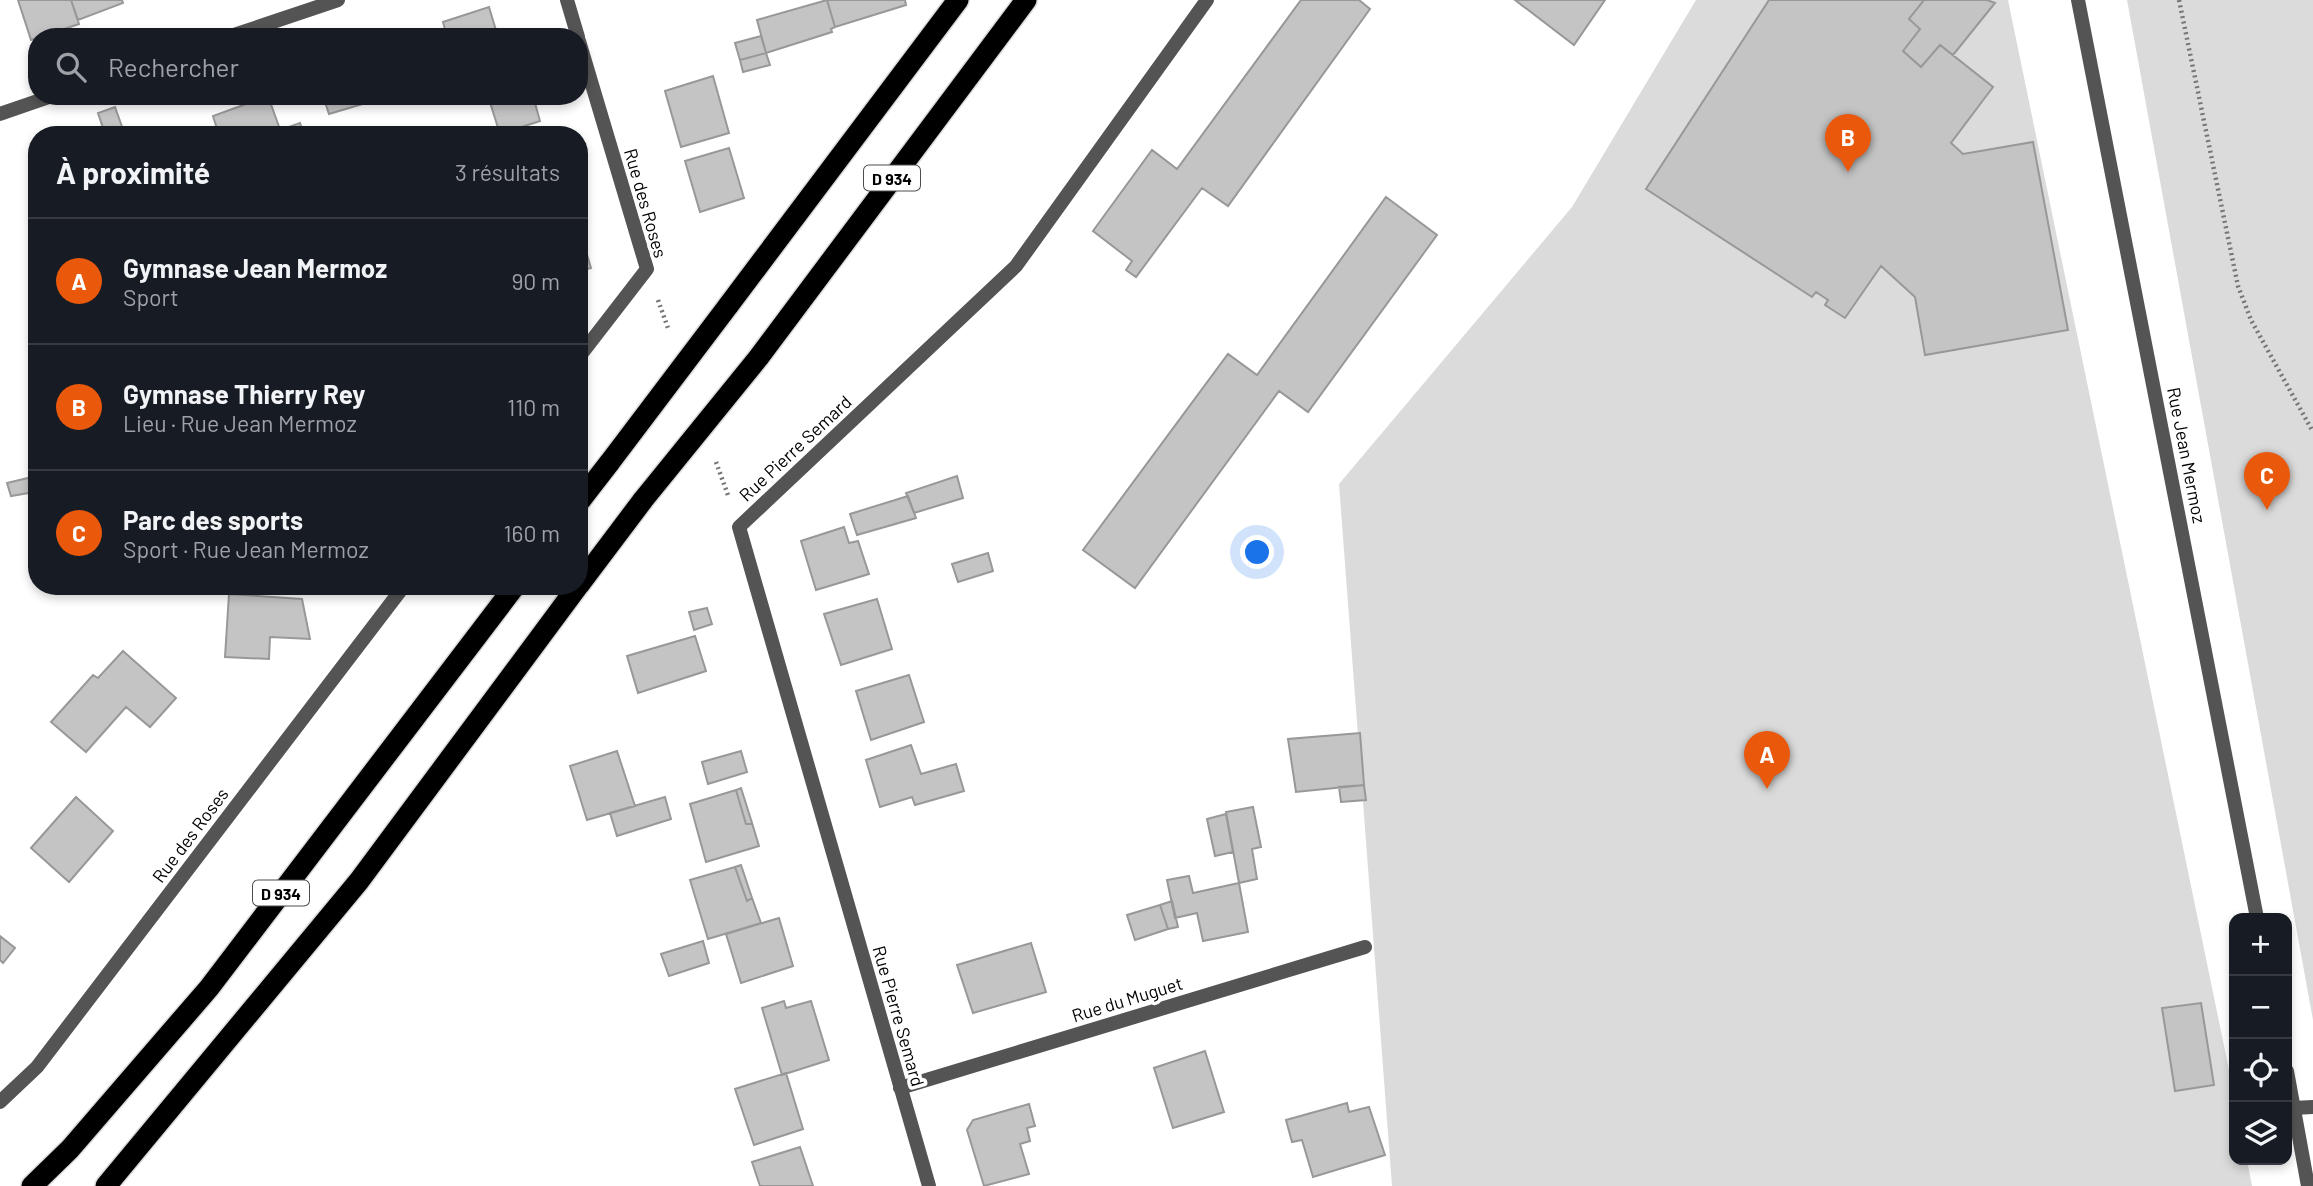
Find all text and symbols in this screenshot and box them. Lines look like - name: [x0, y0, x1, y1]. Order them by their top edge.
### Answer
- search box: [28, 28, 588, 105]
- icon: search: [52, 48, 90, 86]
- text: Rechercher: [108, 51, 239, 82]
- pin: B: [1825, 114, 1871, 172]
- street label: Rue des Roses: [620, 146, 672, 260]
- text: À proximité: [56, 154, 210, 190]
- text: 3 résultats: [455, 158, 560, 186]
- road number: D 934: [864, 166, 920, 190]
- text: Gymnase Jean Mermoz: [123, 252, 387, 283]
- text: A: [71, 267, 87, 295]
- text: 90 m: [511, 267, 560, 295]
- text: Sport: [123, 283, 179, 311]
- text: Gymnase Thierry Rey: [123, 378, 365, 409]
- street label: Rue Jean Mermoz: [2163, 385, 2211, 525]
- street label: Rue Pierre Semard: [734, 390, 856, 506]
- text: B: [72, 393, 86, 421]
- text: 110 m: [507, 393, 560, 421]
- text: Lieu · Rue Jean Mermoz: [123, 409, 357, 437]
- pin: C: [2244, 452, 2290, 510]
- text: Parc des sports: [123, 504, 303, 535]
- text: C: [72, 519, 86, 547]
- text: 160 m: [503, 519, 560, 547]
- text: Sport · Rue Jean Mermoz: [123, 535, 369, 563]
- your location: [1240, 535, 1274, 569]
- pin: A: [1744, 731, 1790, 789]
- street label: Rue des Roses: [147, 783, 233, 887]
- road number: D 934: [253, 880, 309, 906]
- map controls: [2229, 913, 2292, 1165]
- button: +: [2229, 913, 2292, 976]
- street label: Rue Pierre Semard: [868, 943, 930, 1089]
- street label: Rue du Muguet: [1069, 972, 1185, 1026]
- button: −: [2229, 976, 2292, 1039]
- button: locate: [2229, 1039, 2292, 1102]
- button: layers: [2229, 1102, 2292, 1165]

